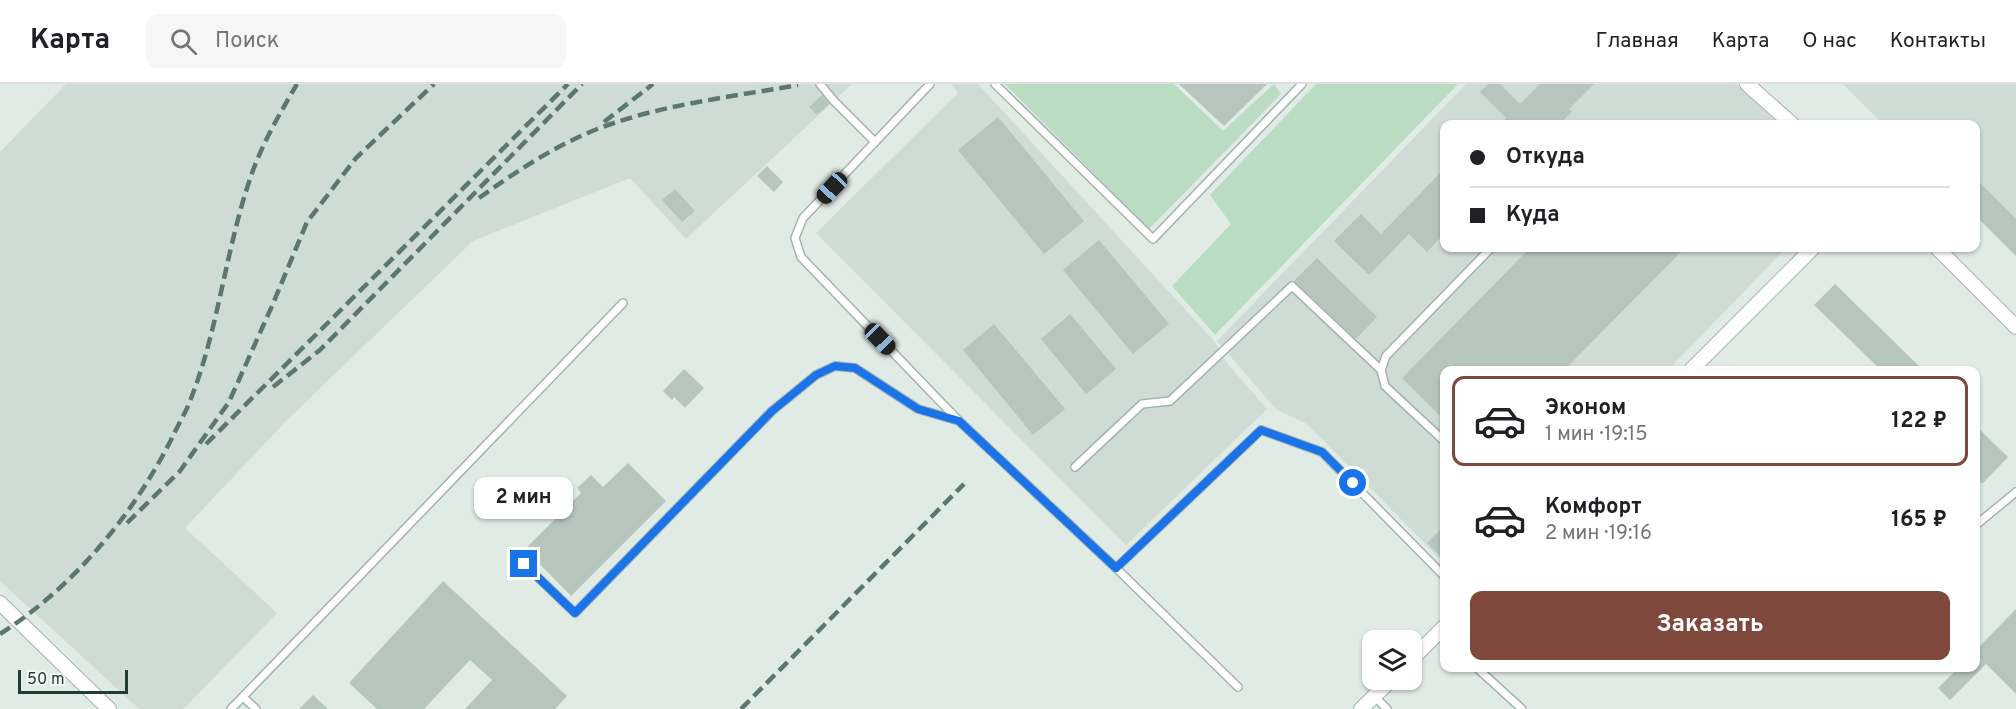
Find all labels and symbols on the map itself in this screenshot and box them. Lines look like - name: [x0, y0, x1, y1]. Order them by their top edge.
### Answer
- car: [813, 169, 851, 207]
- car: [861, 320, 899, 358]
- route start: [1339, 469, 1366, 496]
- callout: 2 мин: [474, 477, 574, 519]
- route end: [510, 550, 537, 577]
- scale bar: [18, 667, 128, 694]

